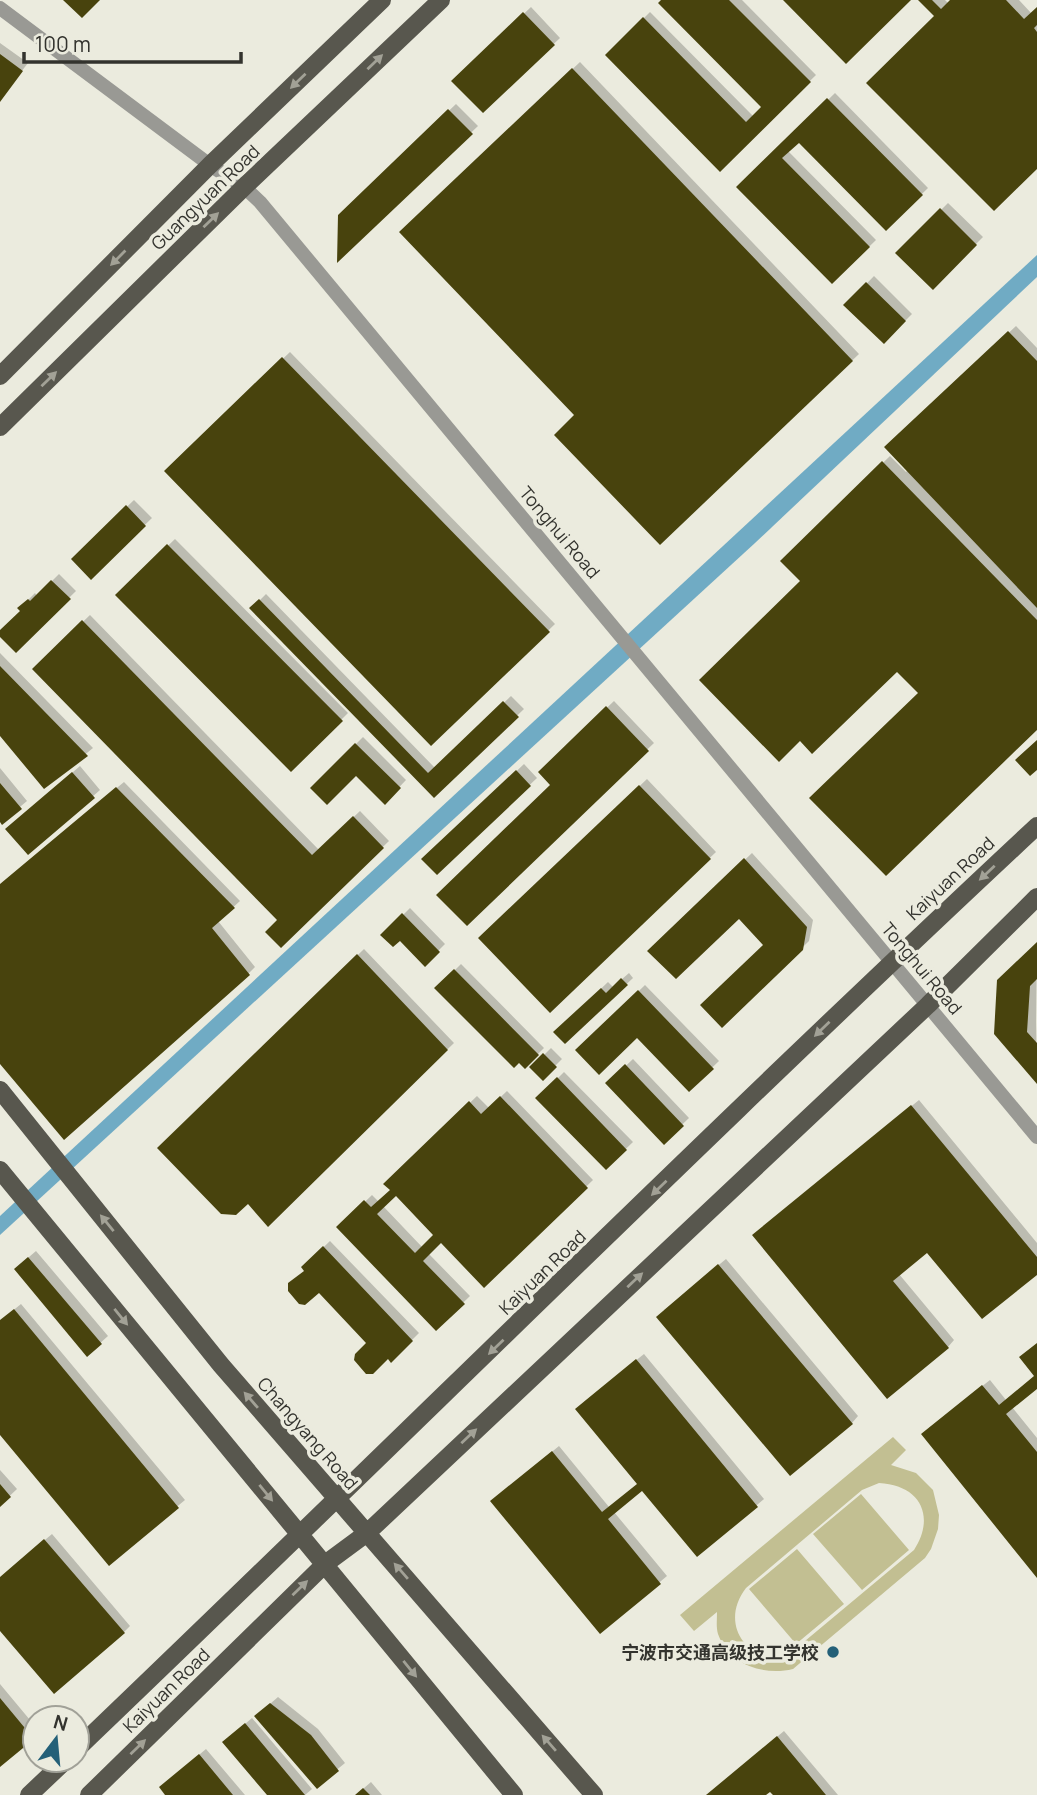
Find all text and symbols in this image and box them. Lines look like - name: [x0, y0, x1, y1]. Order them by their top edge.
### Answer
- scale bar: [24, 21, 242, 65]
- text: 100 m: [35, 30, 91, 58]
- one-way arrow: [367, 54, 384, 71]
- one-way arrow: [290, 73, 307, 89]
- street label: Guangyuan Road: [146, 139, 264, 255]
- one-way arrow: [202, 212, 219, 228]
- one-way arrow: [110, 249, 127, 265]
- one-way arrow: [40, 371, 56, 388]
- street label: Tonghui Road: [514, 481, 606, 583]
- street label: Kaiyuan Road: [901, 831, 999, 925]
- one-way arrow: [978, 865, 996, 881]
- street label: Tonghui Road: [876, 917, 968, 1019]
- one-way arrow: [814, 1021, 831, 1037]
- one-way arrow: [651, 1180, 667, 1196]
- one-way arrow: [100, 1215, 115, 1233]
- street label: Kaiyuan Road: [493, 1224, 591, 1320]
- one-way arrow: [626, 1273, 643, 1289]
- one-way arrow: [113, 1309, 128, 1326]
- one-way arrow: [487, 1338, 504, 1355]
- street label: Changyang Road: [252, 1372, 364, 1494]
- one-way arrow: [244, 1391, 259, 1408]
- one-way arrow: [460, 1429, 477, 1445]
- one-way arrow: [258, 1484, 273, 1501]
- one-way arrow: [393, 1562, 409, 1580]
- one-way arrow: [292, 1580, 308, 1596]
- place label: 宁波市交通高级技工学校: [621, 1640, 819, 1664]
- street label: Kaiyuan Road: [117, 1642, 215, 1738]
- marker: 宁波市交通高级技工学校: [825, 1644, 841, 1660]
- one-way arrow: [403, 1659, 418, 1677]
- north arrow: [21, 1704, 91, 1774]
- text: N: [51, 1708, 71, 1737]
- one-way arrow: [542, 1735, 557, 1752]
- one-way arrow: [129, 1739, 146, 1756]

